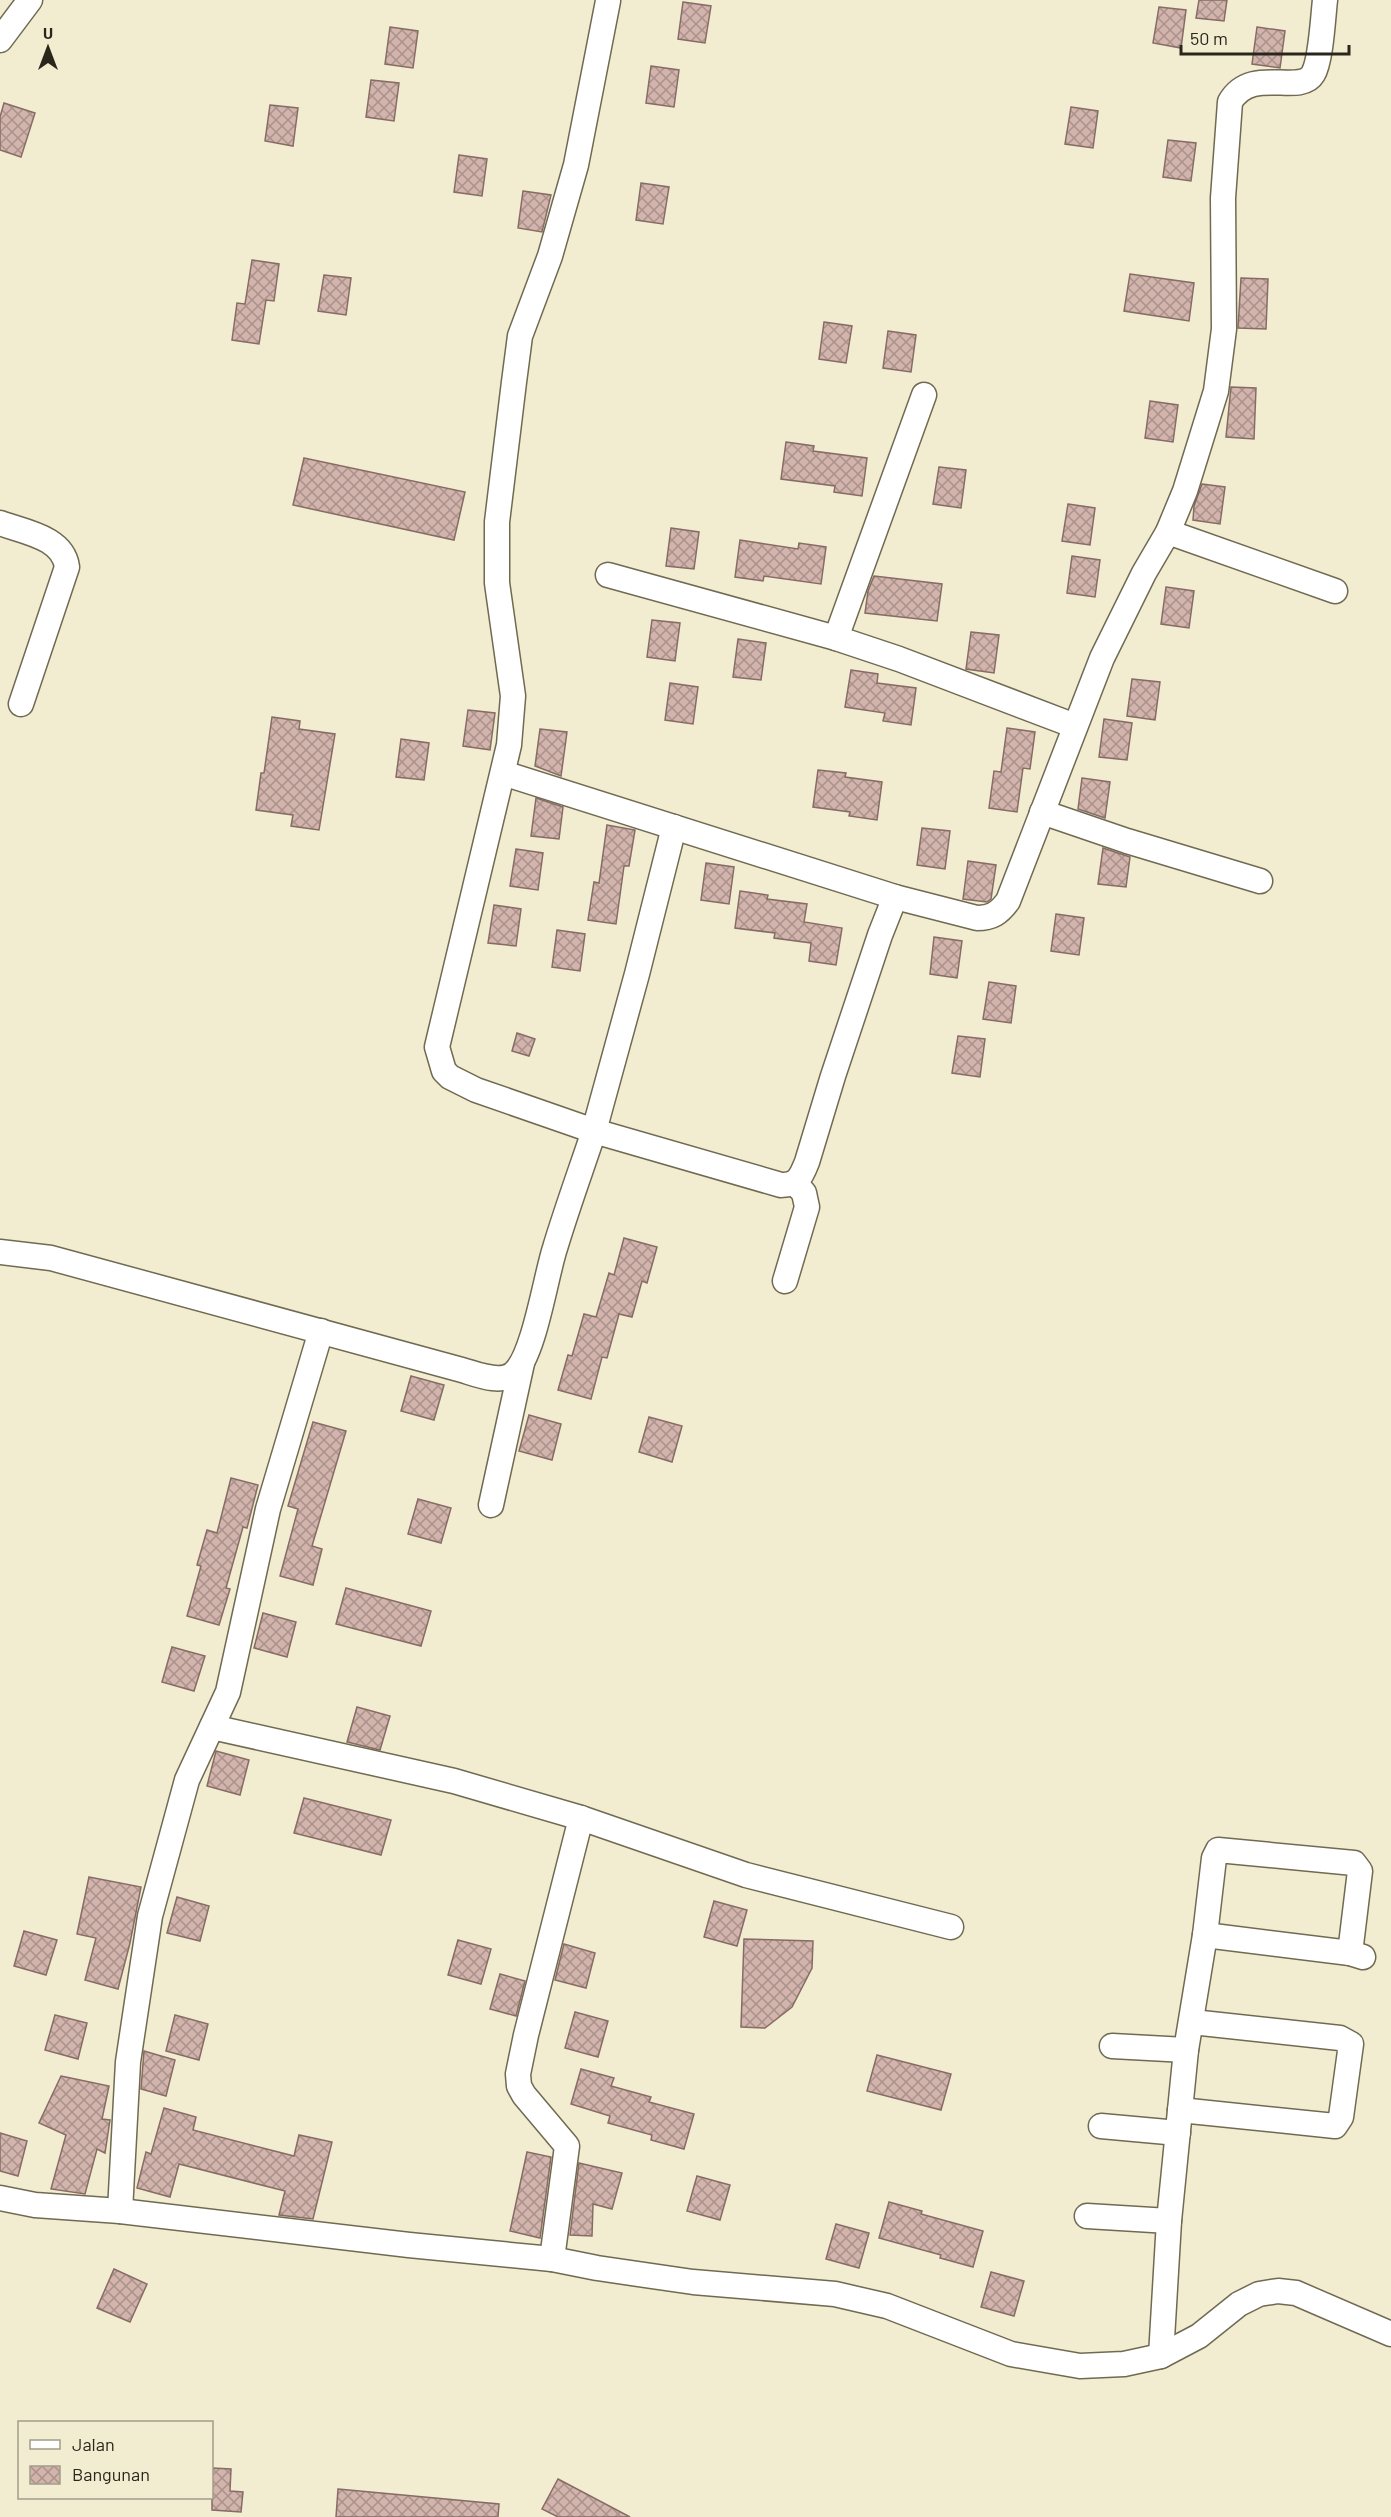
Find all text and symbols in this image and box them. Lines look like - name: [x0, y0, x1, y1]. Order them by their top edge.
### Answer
- north arrow: [18, 18, 78, 78]
- scale bar: [1181, 18, 1349, 56]
- text: U: [43, 23, 53, 42]
- text: 50 m: [1190, 27, 1228, 49]
- legend: [18, 2421, 213, 2499]
- text: Jalan: [72, 2433, 115, 2455]
- text: Bangunan: [72, 2463, 150, 2485]

